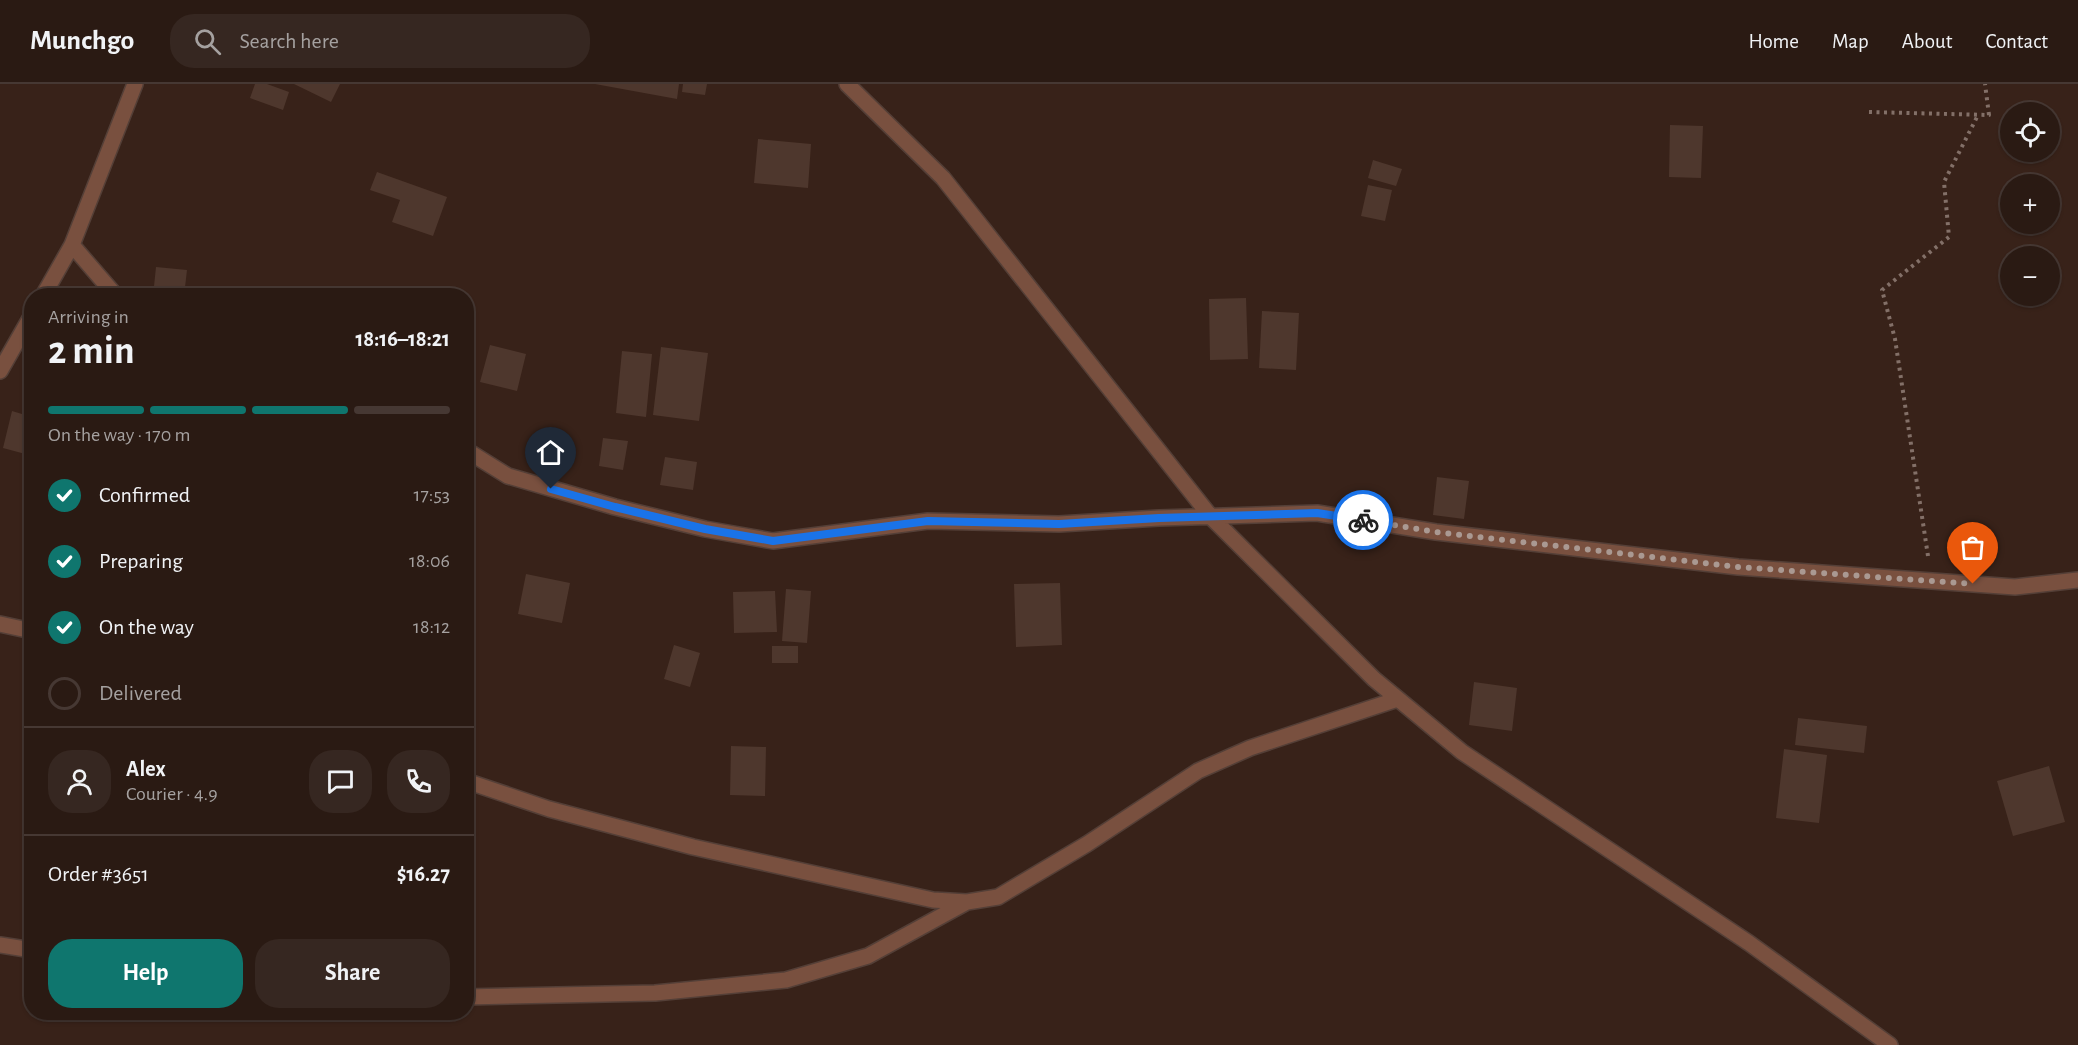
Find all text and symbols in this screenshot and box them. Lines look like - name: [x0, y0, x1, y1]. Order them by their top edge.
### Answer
- search box: [170, 14, 590, 68]
- icon: search: [191, 25, 224, 58]
- text: Munchgo: [30, 27, 134, 55]
- text: Search here: [239, 30, 339, 52]
- text: Home: [1748, 31, 1799, 52]
- text: Map: [1832, 31, 1869, 52]
- text: About: [1902, 31, 1952, 52]
- text: Contact: [1985, 31, 2048, 52]
- map controls: [2000, 102, 2060, 306]
- button: locate: [2000, 102, 2060, 162]
- button: +: [2000, 174, 2060, 234]
- button: −: [2000, 246, 2060, 306]
- text: Arriving in: [48, 307, 129, 327]
- text: 18:16–18:21: [355, 328, 450, 350]
- text: 2 min: [48, 332, 135, 371]
- text: On the way · 170 m: [48, 425, 191, 445]
- pin: [525, 427, 576, 489]
- icon: home: [534, 436, 567, 469]
- icon: check: [48, 479, 81, 512]
- text: Confirmed: [99, 484, 190, 506]
- text: 17:53: [414, 485, 450, 505]
- courier: [1333, 490, 1393, 550]
- icon: bike: [1347, 504, 1380, 537]
- pin: [1947, 522, 1998, 584]
- icon: bag: [1956, 531, 1989, 564]
- icon: check: [48, 545, 81, 578]
- text: Preparing: [99, 550, 183, 572]
- text: 18:06: [409, 551, 450, 571]
- icon: check: [48, 611, 81, 644]
- text: On the way: [99, 616, 194, 638]
- text: 18:12: [413, 617, 450, 637]
- text: Delivered: [99, 682, 182, 704]
- button: person: [48, 750, 111, 813]
- button: chat: [309, 750, 372, 813]
- button: phone: [387, 750, 450, 813]
- text: Alex: [126, 758, 166, 780]
- text: Courier · 4.9: [126, 784, 218, 804]
- text: Order #3651: [48, 863, 149, 885]
- text: $16.27: [397, 863, 450, 885]
- button: Help: [48, 939, 243, 1008]
- button: Share: [255, 939, 450, 1008]

